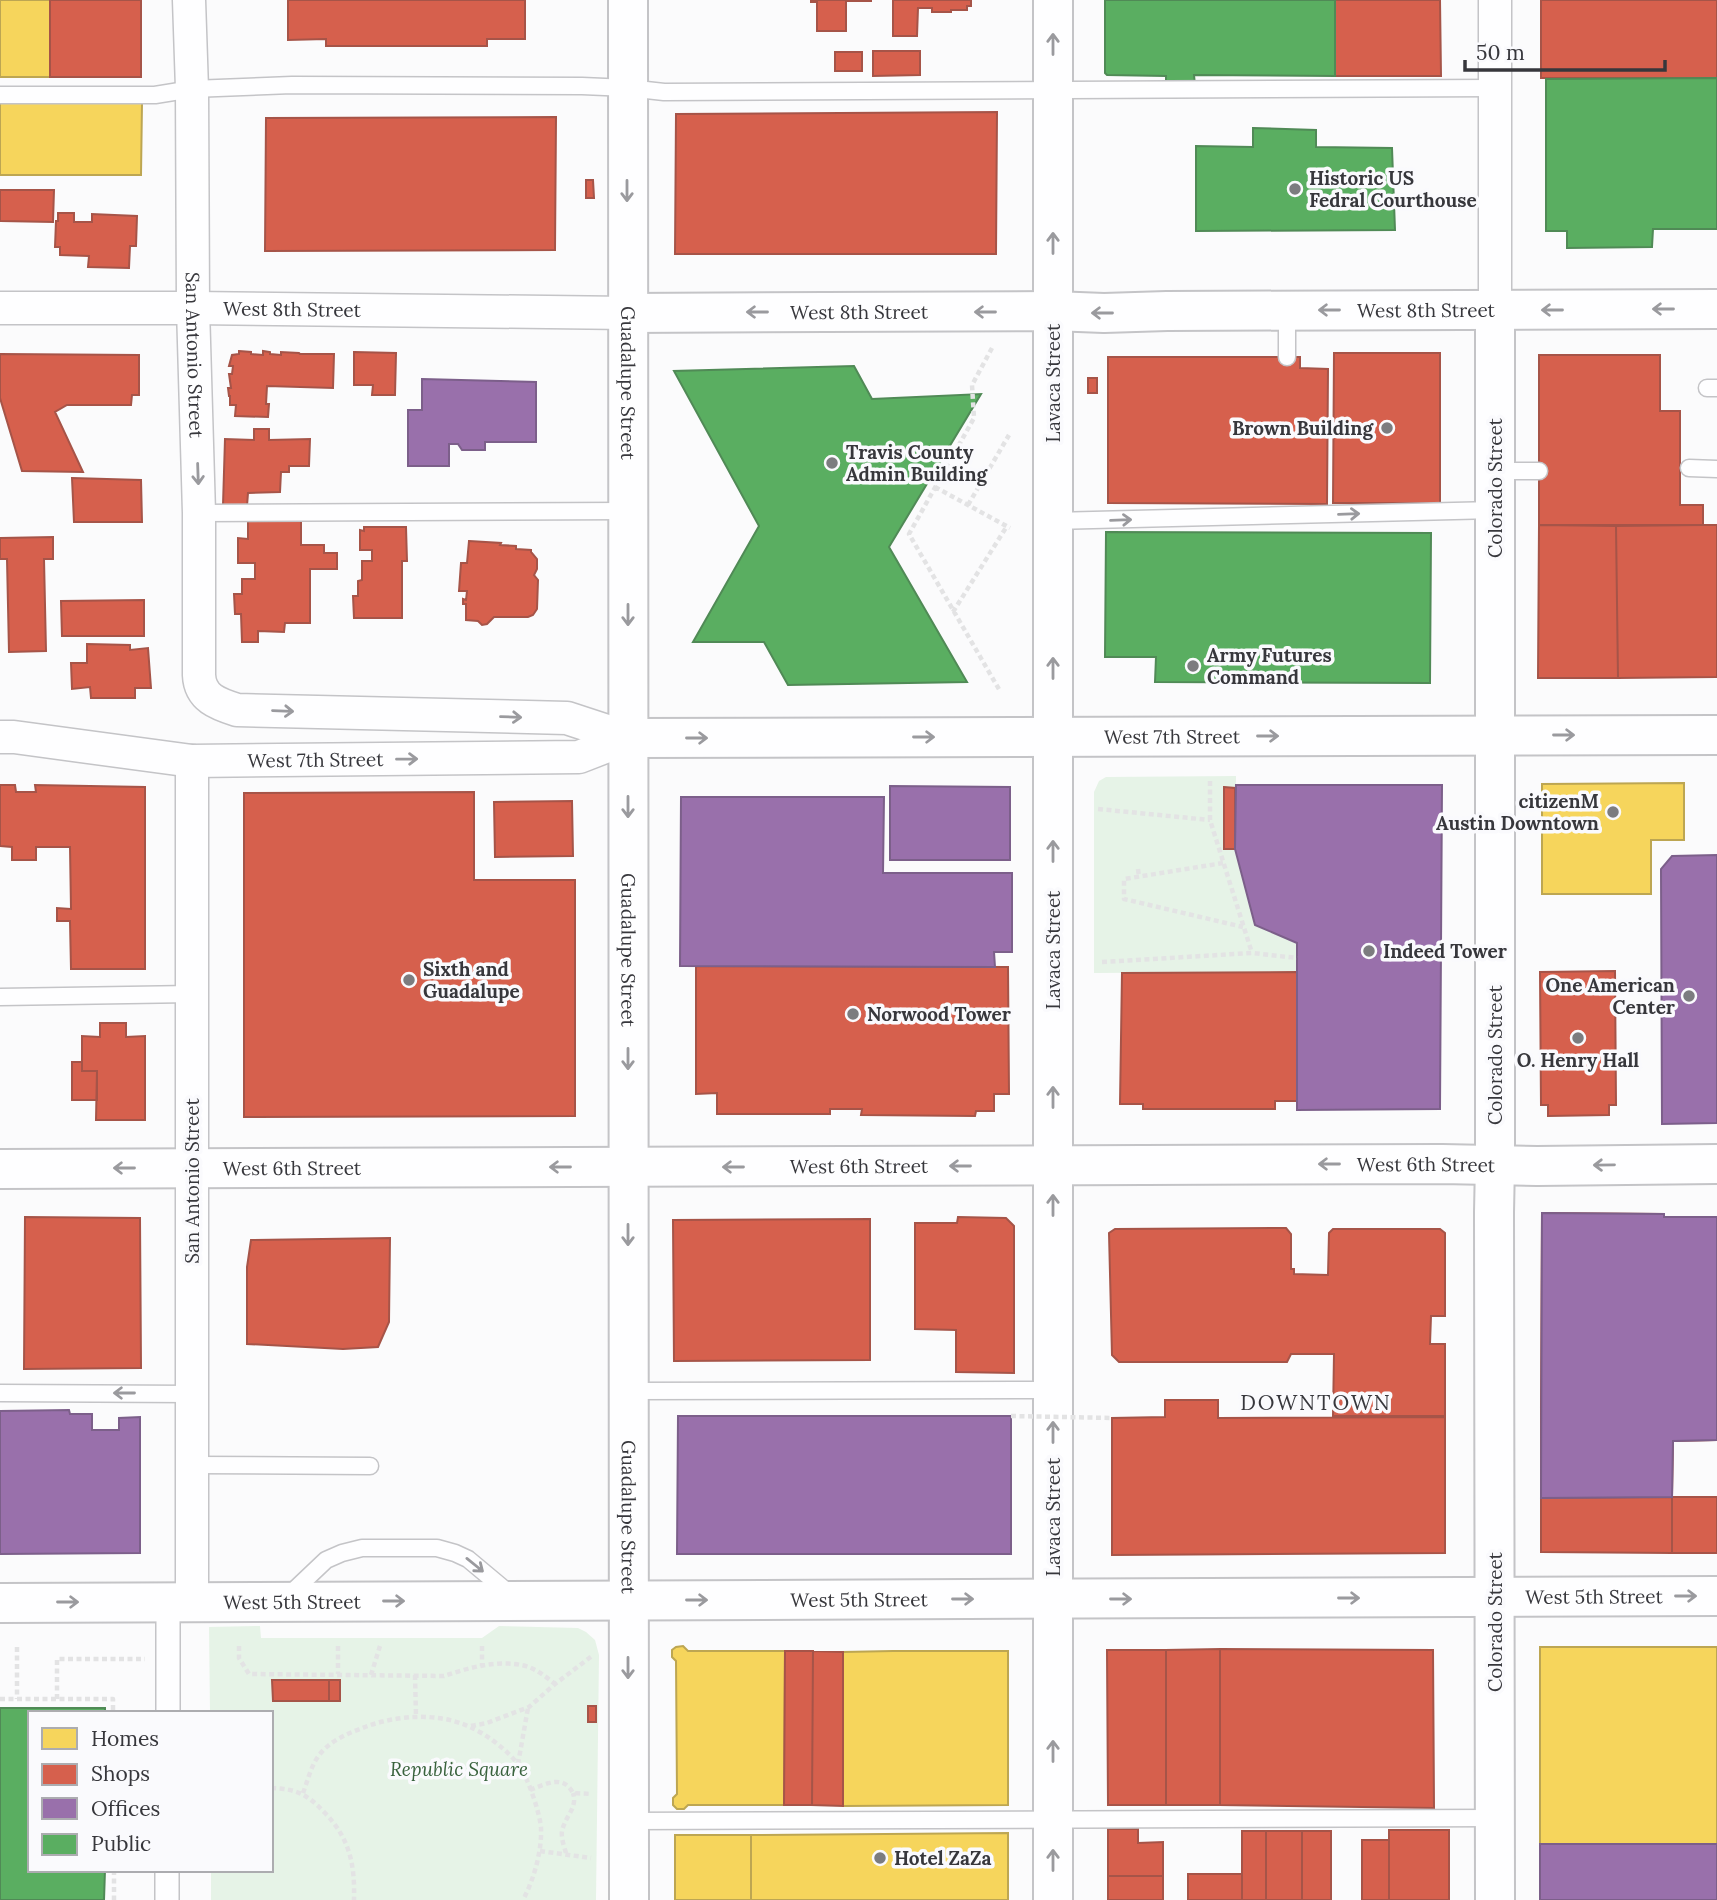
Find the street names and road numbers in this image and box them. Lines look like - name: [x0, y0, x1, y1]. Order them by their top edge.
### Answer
- street label: San Antonio Street: [181, 272, 209, 439]
- street label: West 8th Street: [223, 296, 362, 322]
- street label: West 8th Street: [1357, 298, 1496, 322]
- street label: West 8th Street: [790, 300, 929, 324]
- street label: Guadalupe Street: [616, 306, 640, 461]
- street label: Lavaca Street: [1041, 323, 1065, 442]
- street label: Colorado Street: [1483, 417, 1507, 558]
- street label: West 7th Street: [1104, 724, 1241, 749]
- street label: West 7th Street: [247, 747, 384, 772]
- street label: Guadalupe Street: [616, 873, 641, 1028]
- street label: Lavaca Street: [1041, 890, 1065, 1009]
- street label: Colorado Street: [1483, 984, 1507, 1125]
- street label: San Antonio Street: [180, 1098, 204, 1264]
- street label: West 6th Street: [1357, 1152, 1496, 1177]
- street label: West 6th Street: [790, 1154, 929, 1178]
- street label: West 6th Street: [223, 1156, 362, 1180]
- street label: Guadalupe Street: [617, 1440, 641, 1595]
- street label: Lavaca Street: [1041, 1457, 1065, 1576]
- street label: Colorado Street: [1483, 1551, 1507, 1692]
- street label: West 5th Street: [1525, 1584, 1664, 1609]
- street label: West 5th Street: [790, 1587, 929, 1612]
- street label: West 5th Street: [223, 1590, 362, 1614]

